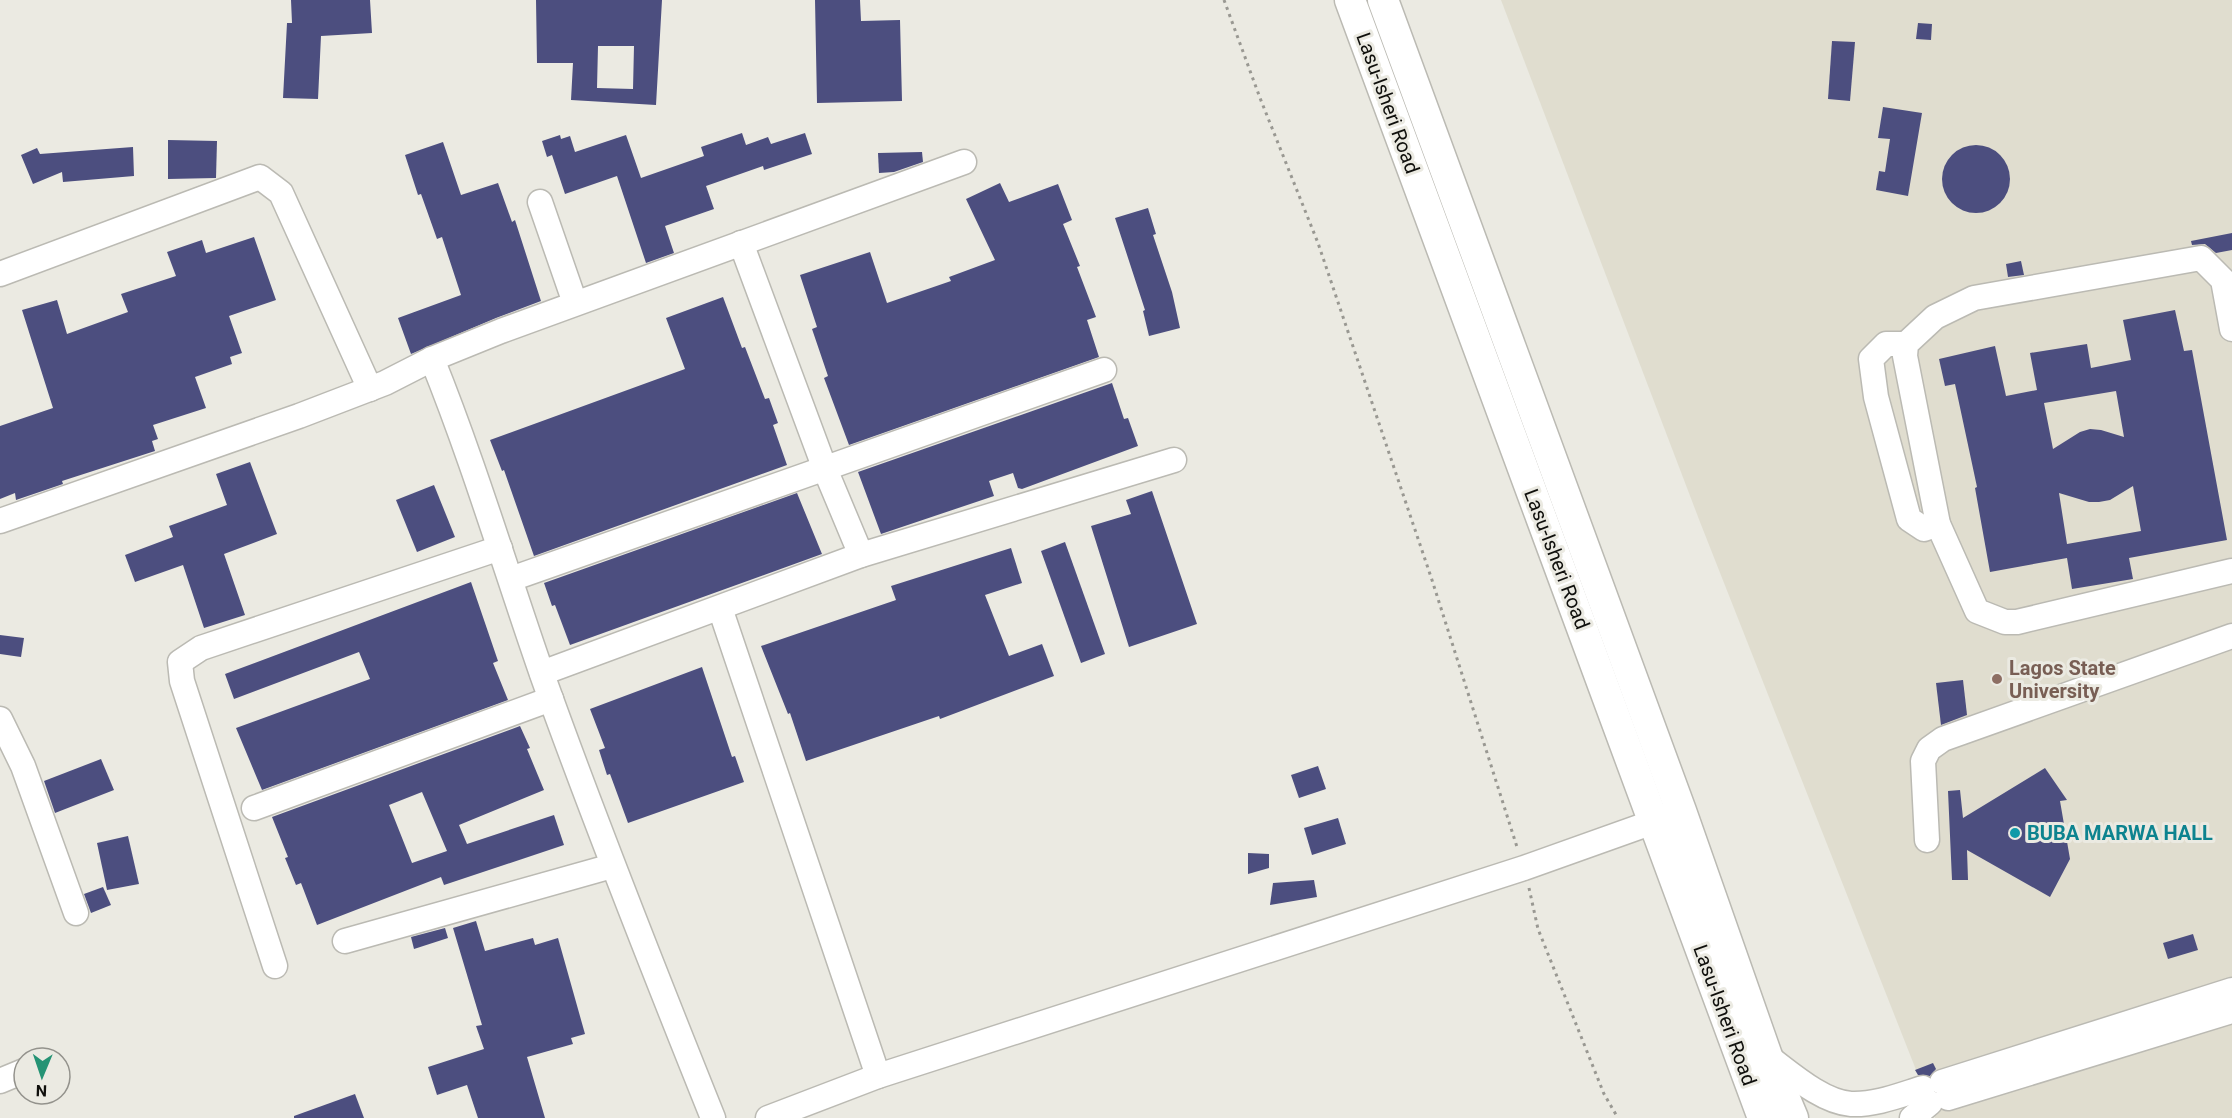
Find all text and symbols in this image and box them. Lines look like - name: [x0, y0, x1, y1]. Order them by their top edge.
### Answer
- street label: Lasu-Isheri Road: [1351, 29, 1425, 177]
- street label: Lasu-Isheri Road: [1519, 485, 1595, 633]
- place label: Lagos State University: [2009, 656, 2116, 703]
- marker: Lagos State University: [1990, 672, 2004, 686]
- place label: BUBA MARWA HALL: [2027, 821, 2213, 845]
- marker: BUBA MARWA HALL: [2008, 826, 2022, 840]
- street label: Lasu-Isheri Road: [1688, 941, 1762, 1089]
- north arrow: [12, 1046, 72, 1106]
- text: N: [36, 1081, 47, 1100]

